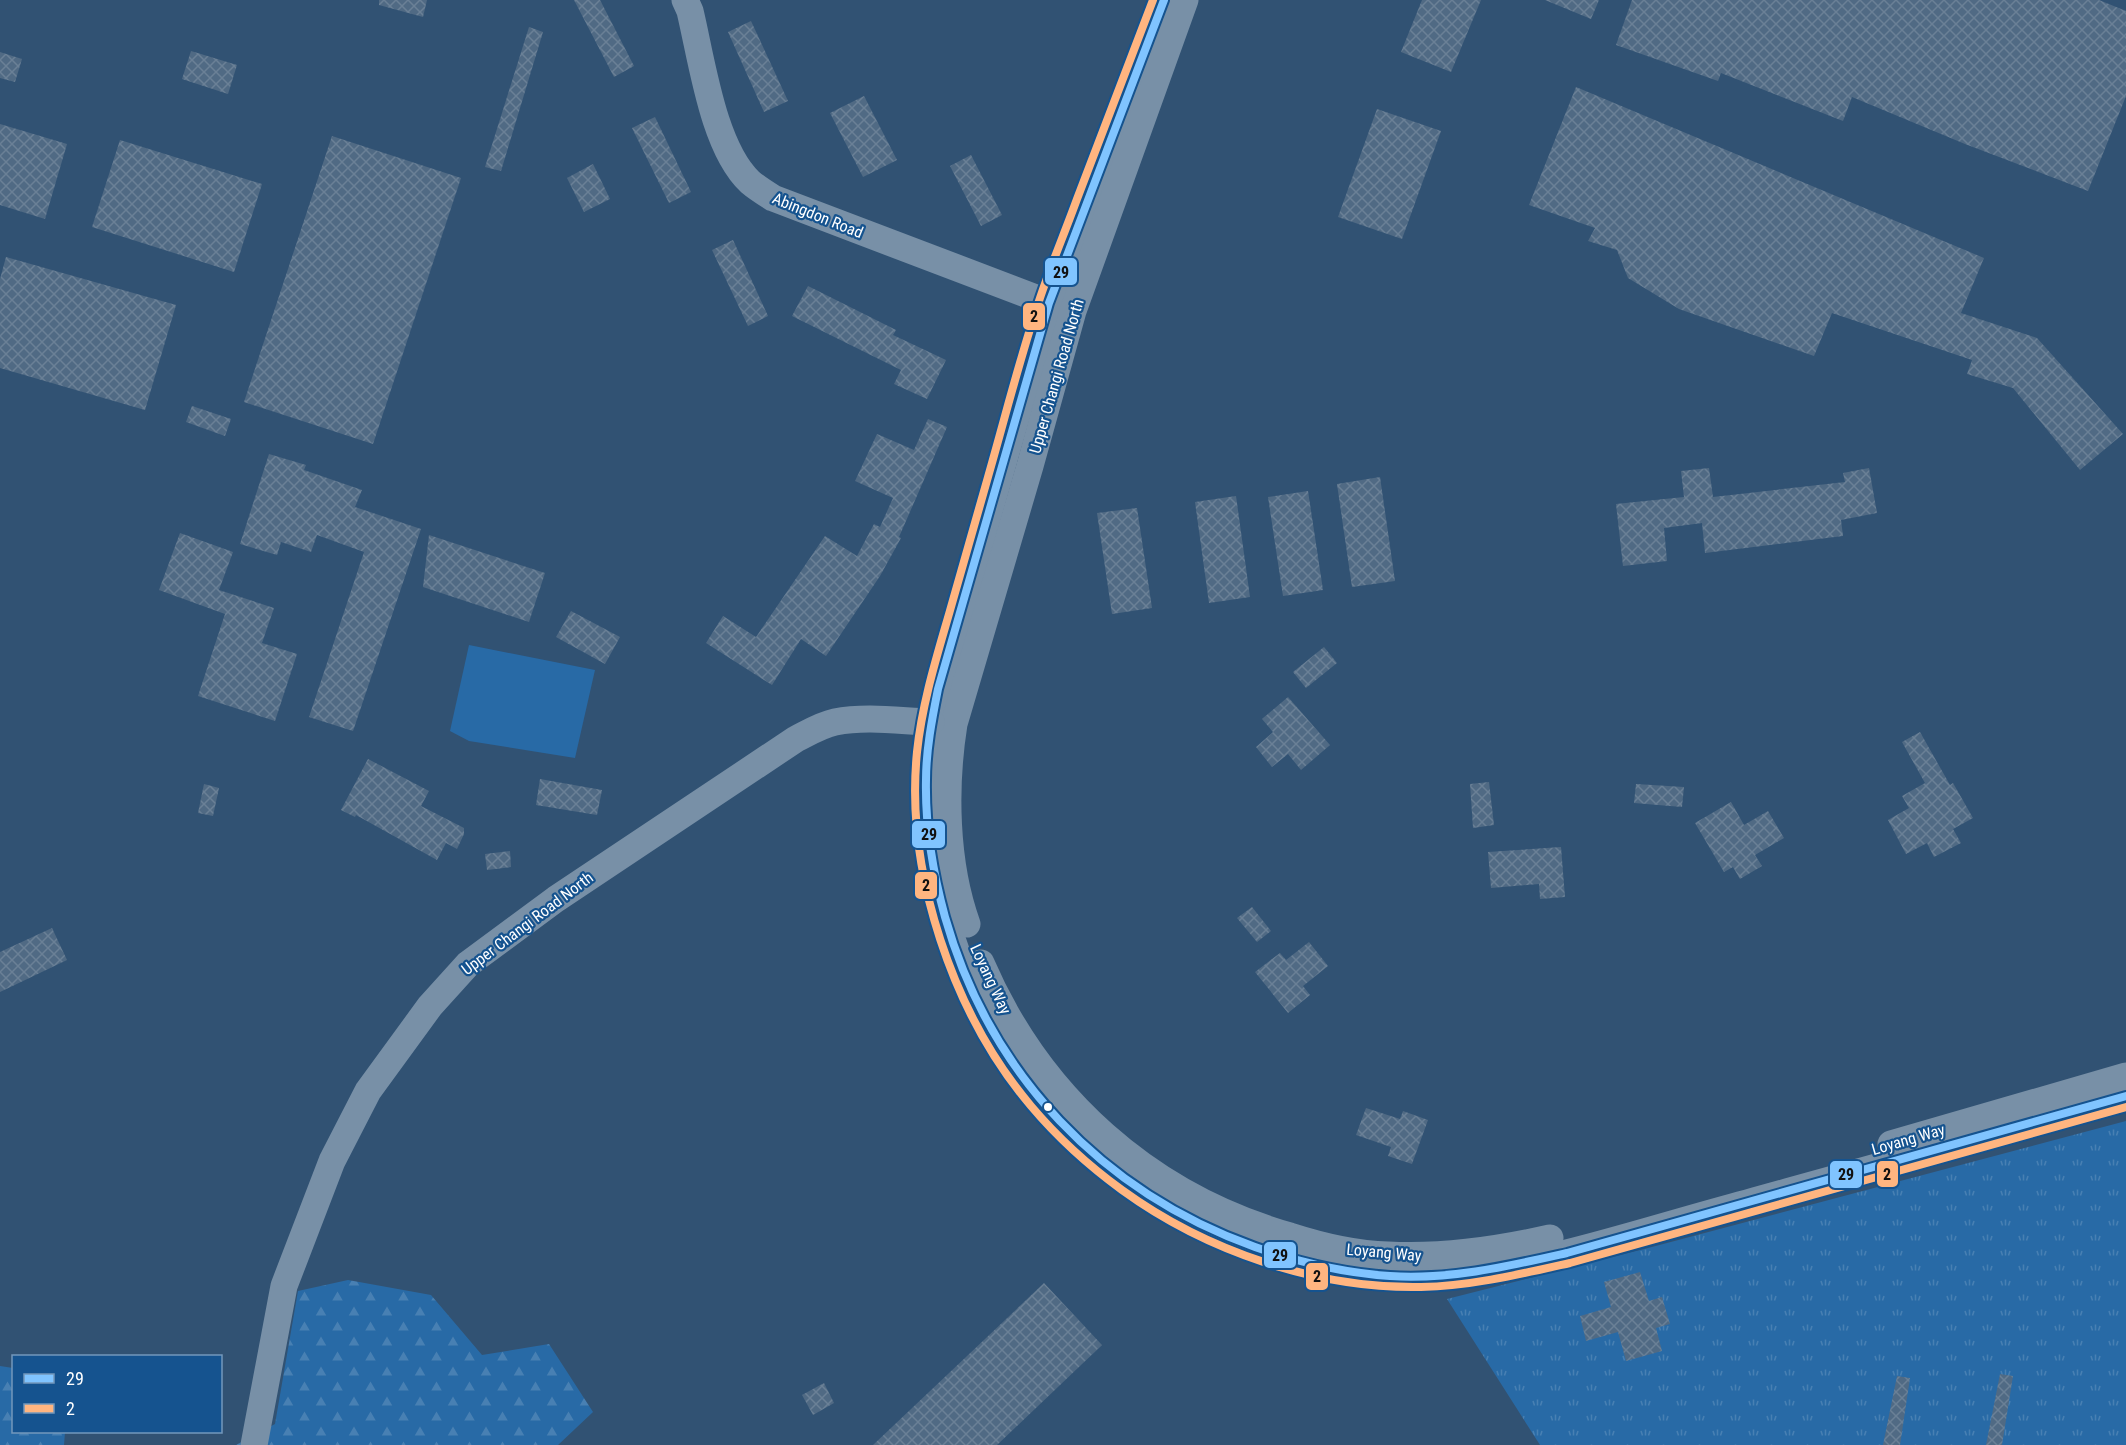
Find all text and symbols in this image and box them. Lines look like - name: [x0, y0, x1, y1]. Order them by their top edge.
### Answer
- street label: Abingdon Road: [770, 189, 866, 242]
- line badge: 29: [1044, 257, 1078, 286]
- text: 29: [1053, 263, 1069, 282]
- street label: Upper Changi Road North: [1025, 297, 1088, 456]
- line badge: 2: [1022, 302, 1046, 331]
- text: 2: [1030, 307, 1038, 326]
- line badge: 29: [911, 820, 946, 849]
- text: 29: [921, 825, 937, 844]
- street label: Upper Changi Road North: [458, 868, 597, 979]
- line badge: 2: [914, 871, 938, 900]
- text: 2: [922, 876, 930, 895]
- street label: Loyang Way: [966, 941, 1015, 1018]
- unlabelled marker: [1042, 1101, 1054, 1113]
- street label: Loyang Way: [1869, 1120, 1947, 1159]
- line badge: 29: [1829, 1160, 1863, 1189]
- line badge: 2: [1876, 1160, 1899, 1188]
- text: 29: [1838, 1165, 1854, 1184]
- text: 2: [1883, 1165, 1891, 1184]
- street label: Loyang Way: [1346, 1240, 1423, 1265]
- line badge: 29: [1263, 1241, 1297, 1269]
- text: 29: [1272, 1246, 1288, 1265]
- line badge: 2: [1305, 1262, 1329, 1291]
- text: 2: [1313, 1267, 1321, 1286]
- legend: [12, 1355, 222, 1433]
- text: 29: [66, 1368, 84, 1389]
- text: 2: [66, 1398, 75, 1419]

